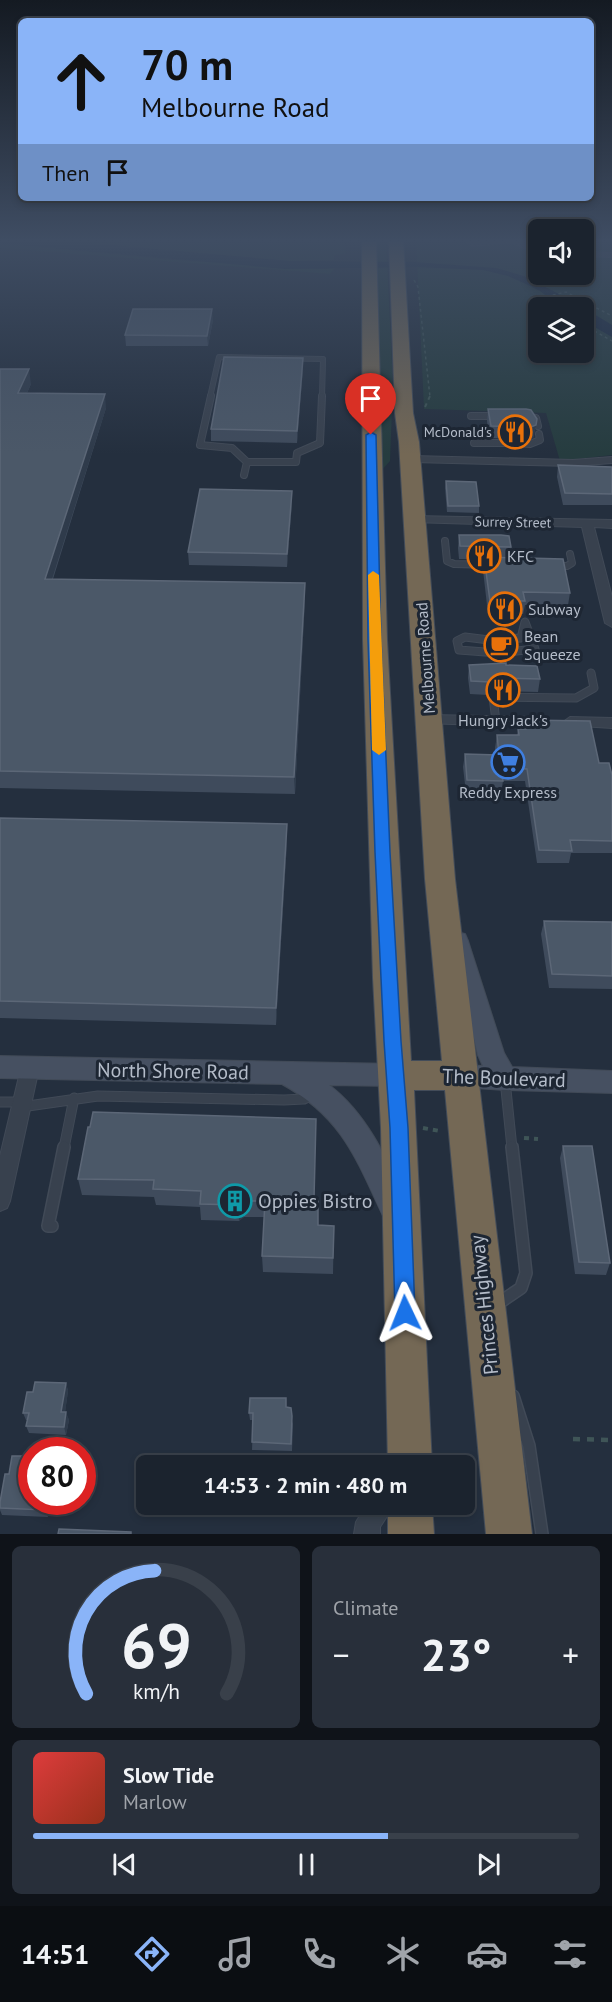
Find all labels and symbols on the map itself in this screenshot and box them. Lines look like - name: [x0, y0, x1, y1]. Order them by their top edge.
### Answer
- pin: [345, 373, 396, 435]
- restaurant icon: McDonald's: [497, 414, 533, 450]
- place label: McDonald's: [424, 423, 492, 441]
- street label: Surrey Street: [474, 512, 552, 532]
- restaurant icon: KFC: [466, 538, 502, 574]
- place label: KFC: [507, 546, 534, 566]
- restaurant icon: Subway: [487, 591, 523, 627]
- place label: Subway: [528, 599, 581, 619]
- street label: Melbourne Road: [411, 602, 439, 714]
- place label: Bean Squeeze: [524, 626, 581, 664]
- cafe icon: Bean Squeeze: [483, 627, 519, 663]
- restaurant icon: Hungry Jack's: [485, 672, 521, 708]
- place label: Hungry Jack's: [458, 710, 548, 730]
- supermarket icon: Reddy Express: [490, 744, 526, 780]
- place label: Reddy Express: [459, 782, 557, 802]
- street label: North Shore Road: [97, 1057, 249, 1085]
- street label: The Boulevard: [442, 1063, 566, 1093]
- building icon: Oppies Bistro: [217, 1183, 253, 1219]
- place label: Oppies Bistro: [258, 1188, 372, 1214]
- street label: Princes Highway: [464, 1233, 504, 1376]
- position arrow: [373, 1281, 437, 1345]
- speed limit sign: 80: [18, 1437, 96, 1515]

